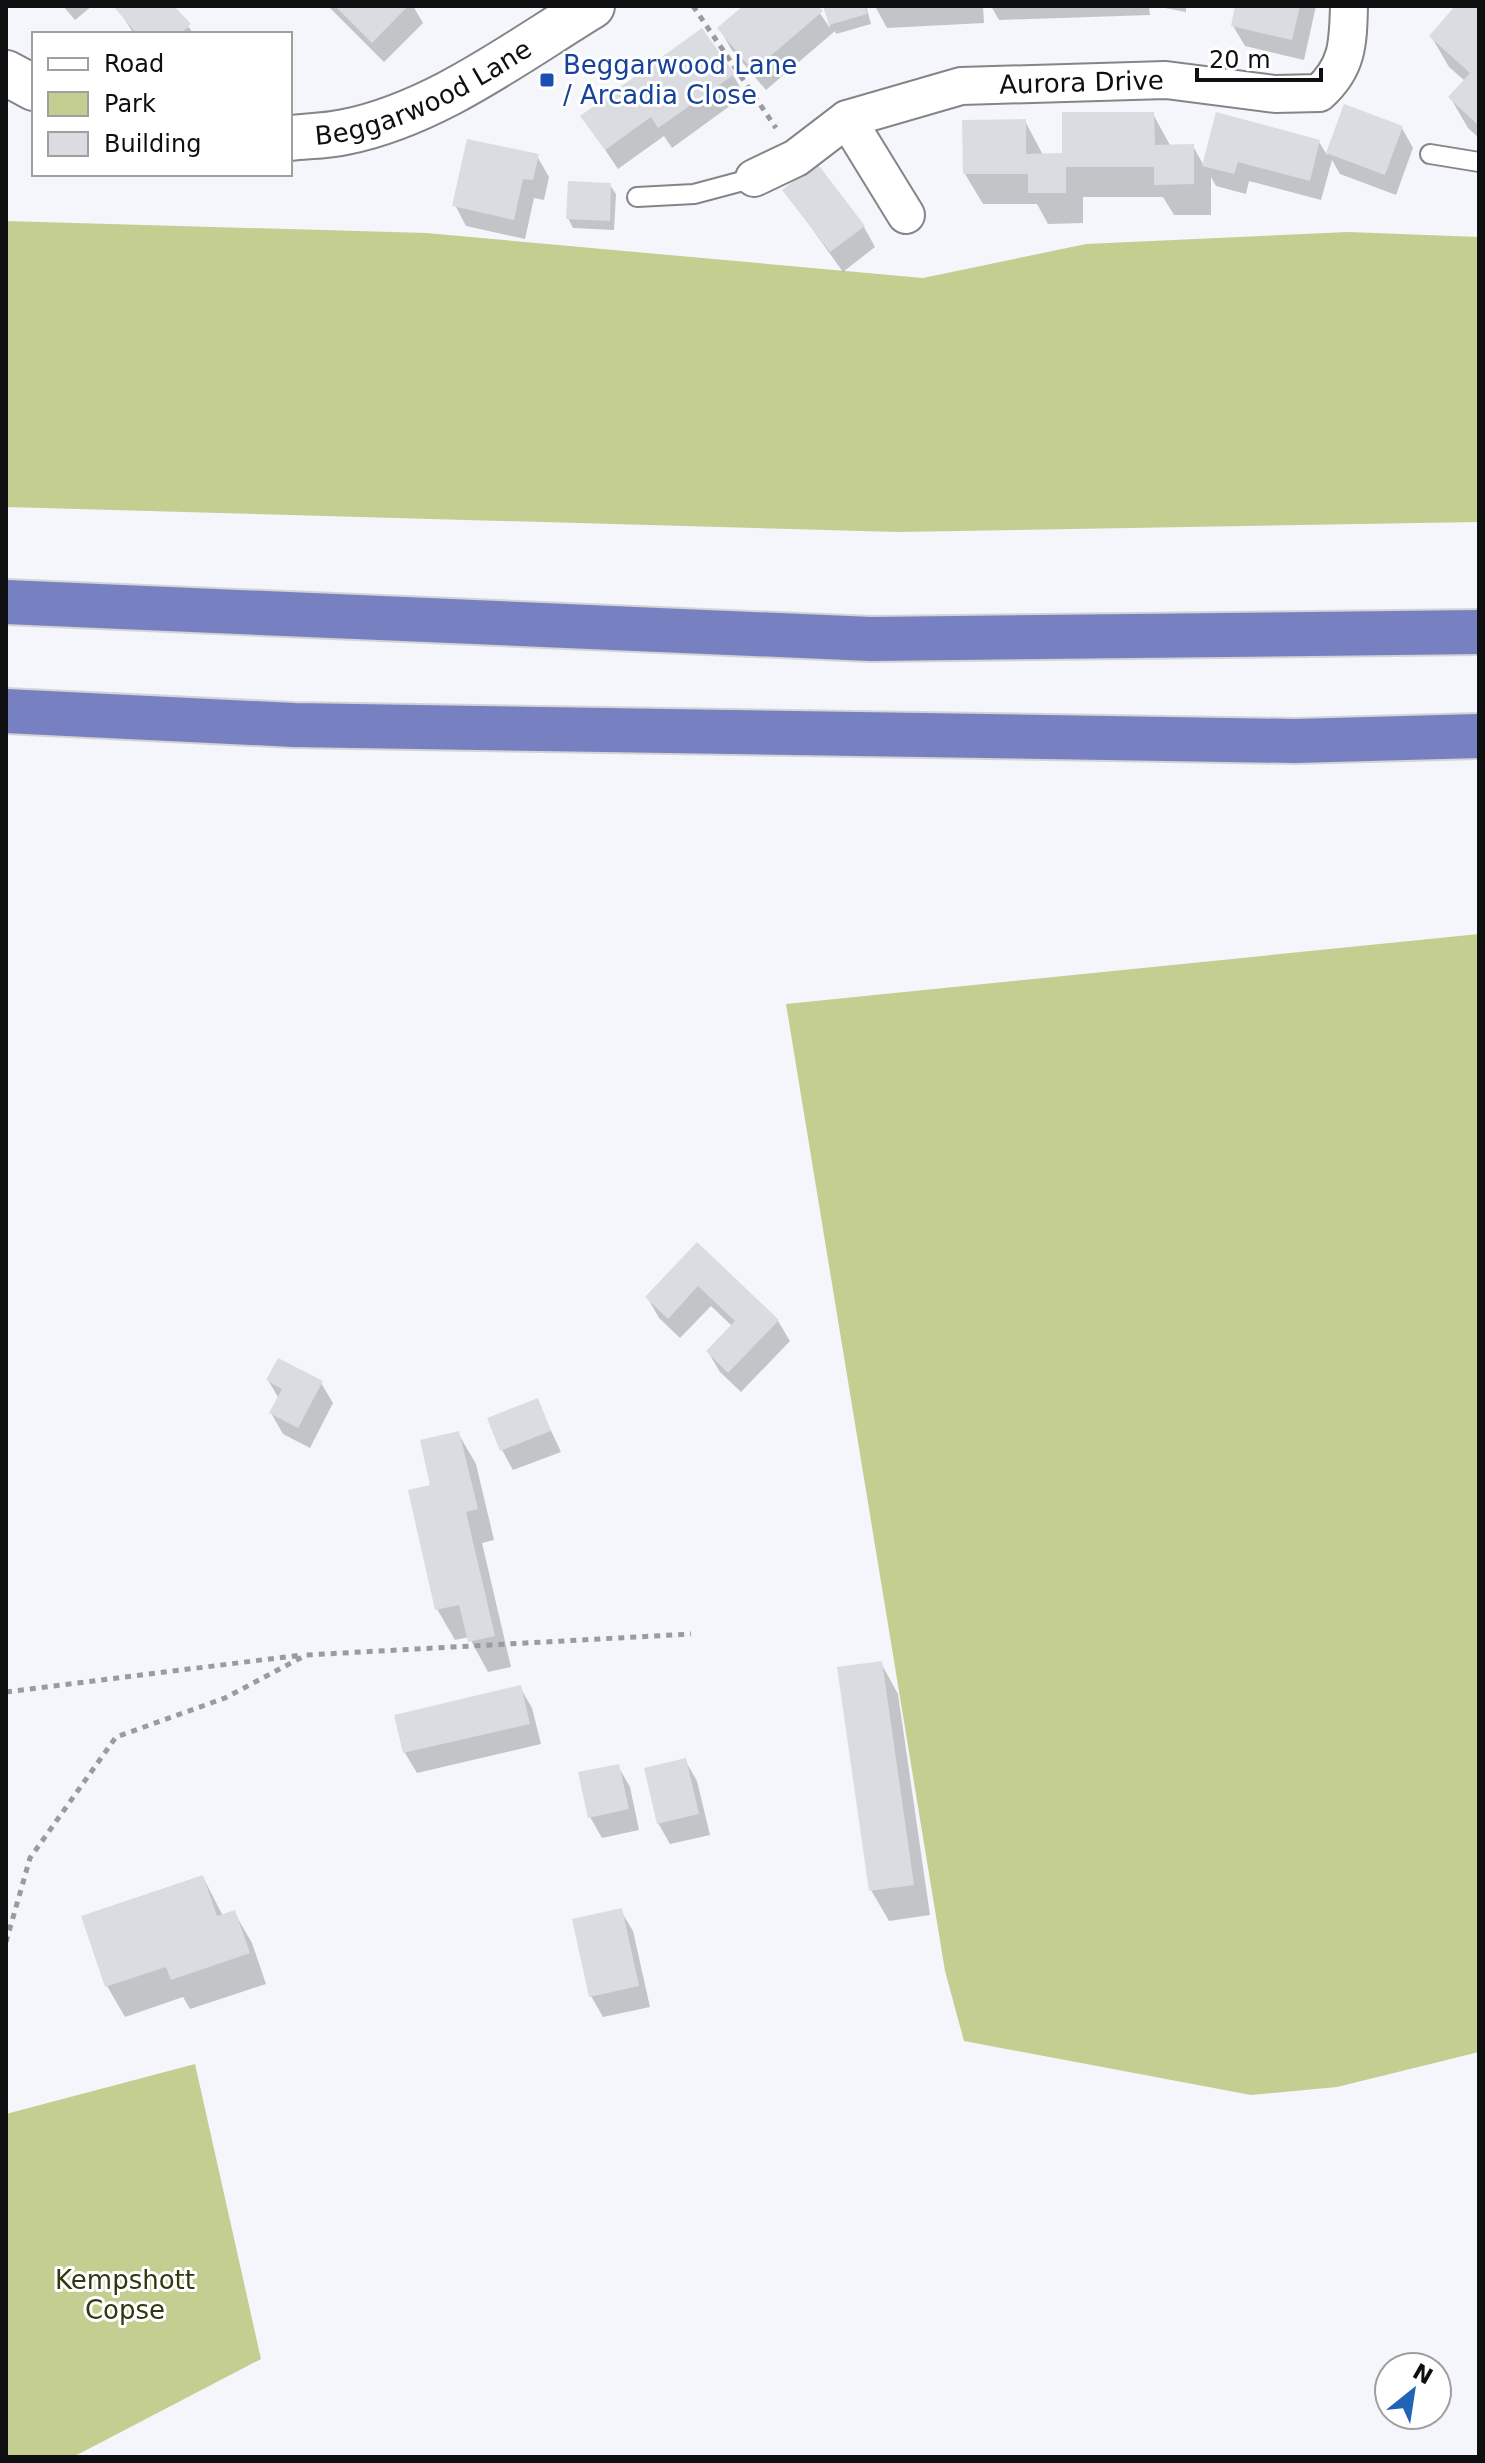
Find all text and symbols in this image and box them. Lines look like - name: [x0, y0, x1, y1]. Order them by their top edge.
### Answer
- legend: [32, 32, 292, 176]
- scale bar: [1197, 32, 1321, 82]
- street label: Beggarwood Lane: [313, 34, 537, 151]
- text: 20 m: [1209, 46, 1271, 74]
- text: Road: [104, 50, 164, 78]
- place label: Beggarwood Lane / Arcadia Close: [563, 50, 797, 110]
- street label: Aurora Drive: [999, 65, 1164, 100]
- marker: Beggarwood Lane / Arcadia Close: [538, 71, 556, 89]
- text: Park: [104, 90, 156, 118]
- text: Building: [104, 130, 201, 158]
- park label: Kempshott Copse: [55, 2265, 195, 2325]
- north arrow: [1373, 2351, 1453, 2431]
- text: N: [1409, 2359, 1437, 2390]

